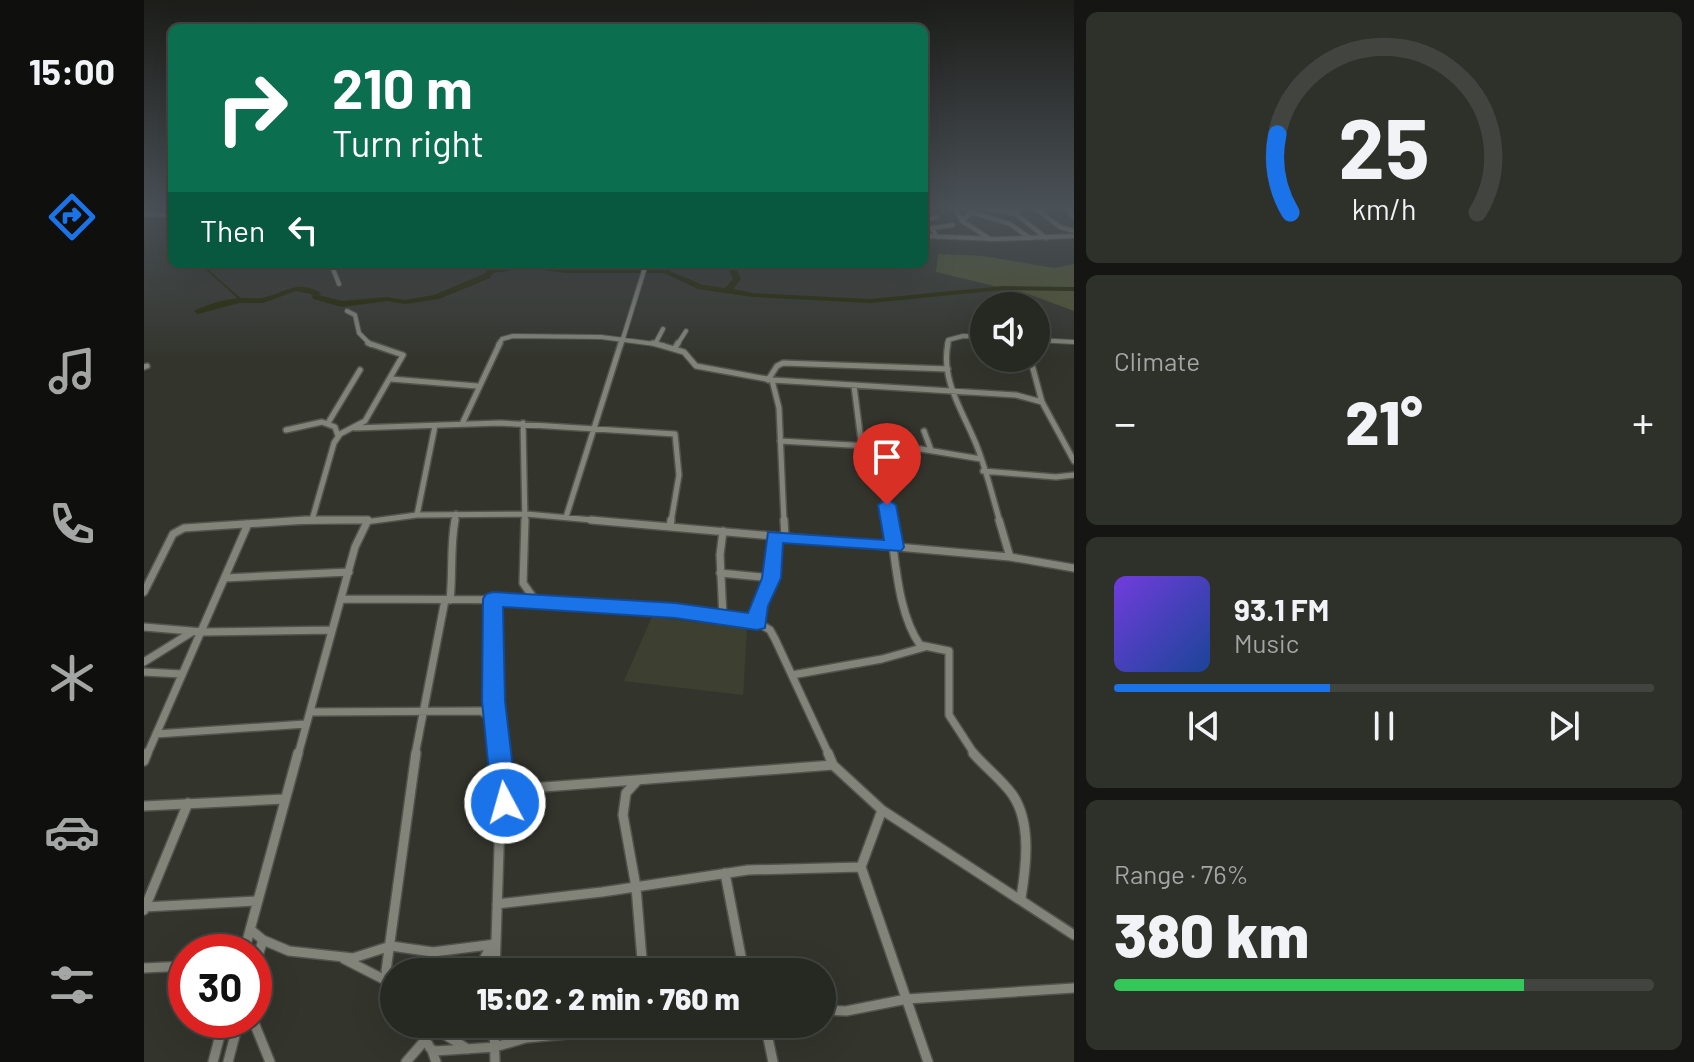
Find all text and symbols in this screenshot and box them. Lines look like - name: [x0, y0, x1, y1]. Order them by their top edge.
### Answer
- text: 15:00: [29, 49, 115, 92]
- text: 210 m: [332, 53, 473, 120]
- icon: right: [200, 56, 304, 160]
- text: 25: [1338, 96, 1430, 196]
- text: Turn right: [332, 121, 484, 164]
- icon: directions: [44, 189, 100, 245]
- text: km/h: [1352, 191, 1416, 226]
- icon: left: [281, 208, 325, 252]
- text: Then: [200, 212, 265, 248]
- map controls: [970, 292, 1050, 372]
- button: sound: [970, 292, 1050, 372]
- icon: music: [44, 343, 100, 399]
- text: Climate: [1114, 345, 1200, 376]
- text: 21°: [1345, 385, 1423, 457]
- text: −: [1114, 395, 1136, 448]
- text: +: [1632, 395, 1654, 448]
- pin: [853, 423, 921, 505]
- icon: arrive: [865, 435, 909, 479]
- icon: phone: [44, 496, 100, 552]
- text: 93.1 FM: [1234, 591, 1329, 627]
- text: Music: [1234, 627, 1299, 658]
- icon: climate: [44, 650, 100, 706]
- icon: previous: [1182, 704, 1226, 748]
- icon: pause: [1362, 704, 1406, 748]
- icon: next: [1542, 704, 1586, 748]
- position arrow: [463, 761, 547, 845]
- icon: car: [44, 804, 100, 860]
- text: Range · 76%: [1114, 858, 1249, 889]
- text: 380 km: [1114, 898, 1309, 970]
- speed limit sign: 30: [168, 934, 272, 1038]
- icon: filters: [44, 957, 100, 1013]
- text: 15:02 · 2 min · 760 m: [476, 980, 740, 1016]

